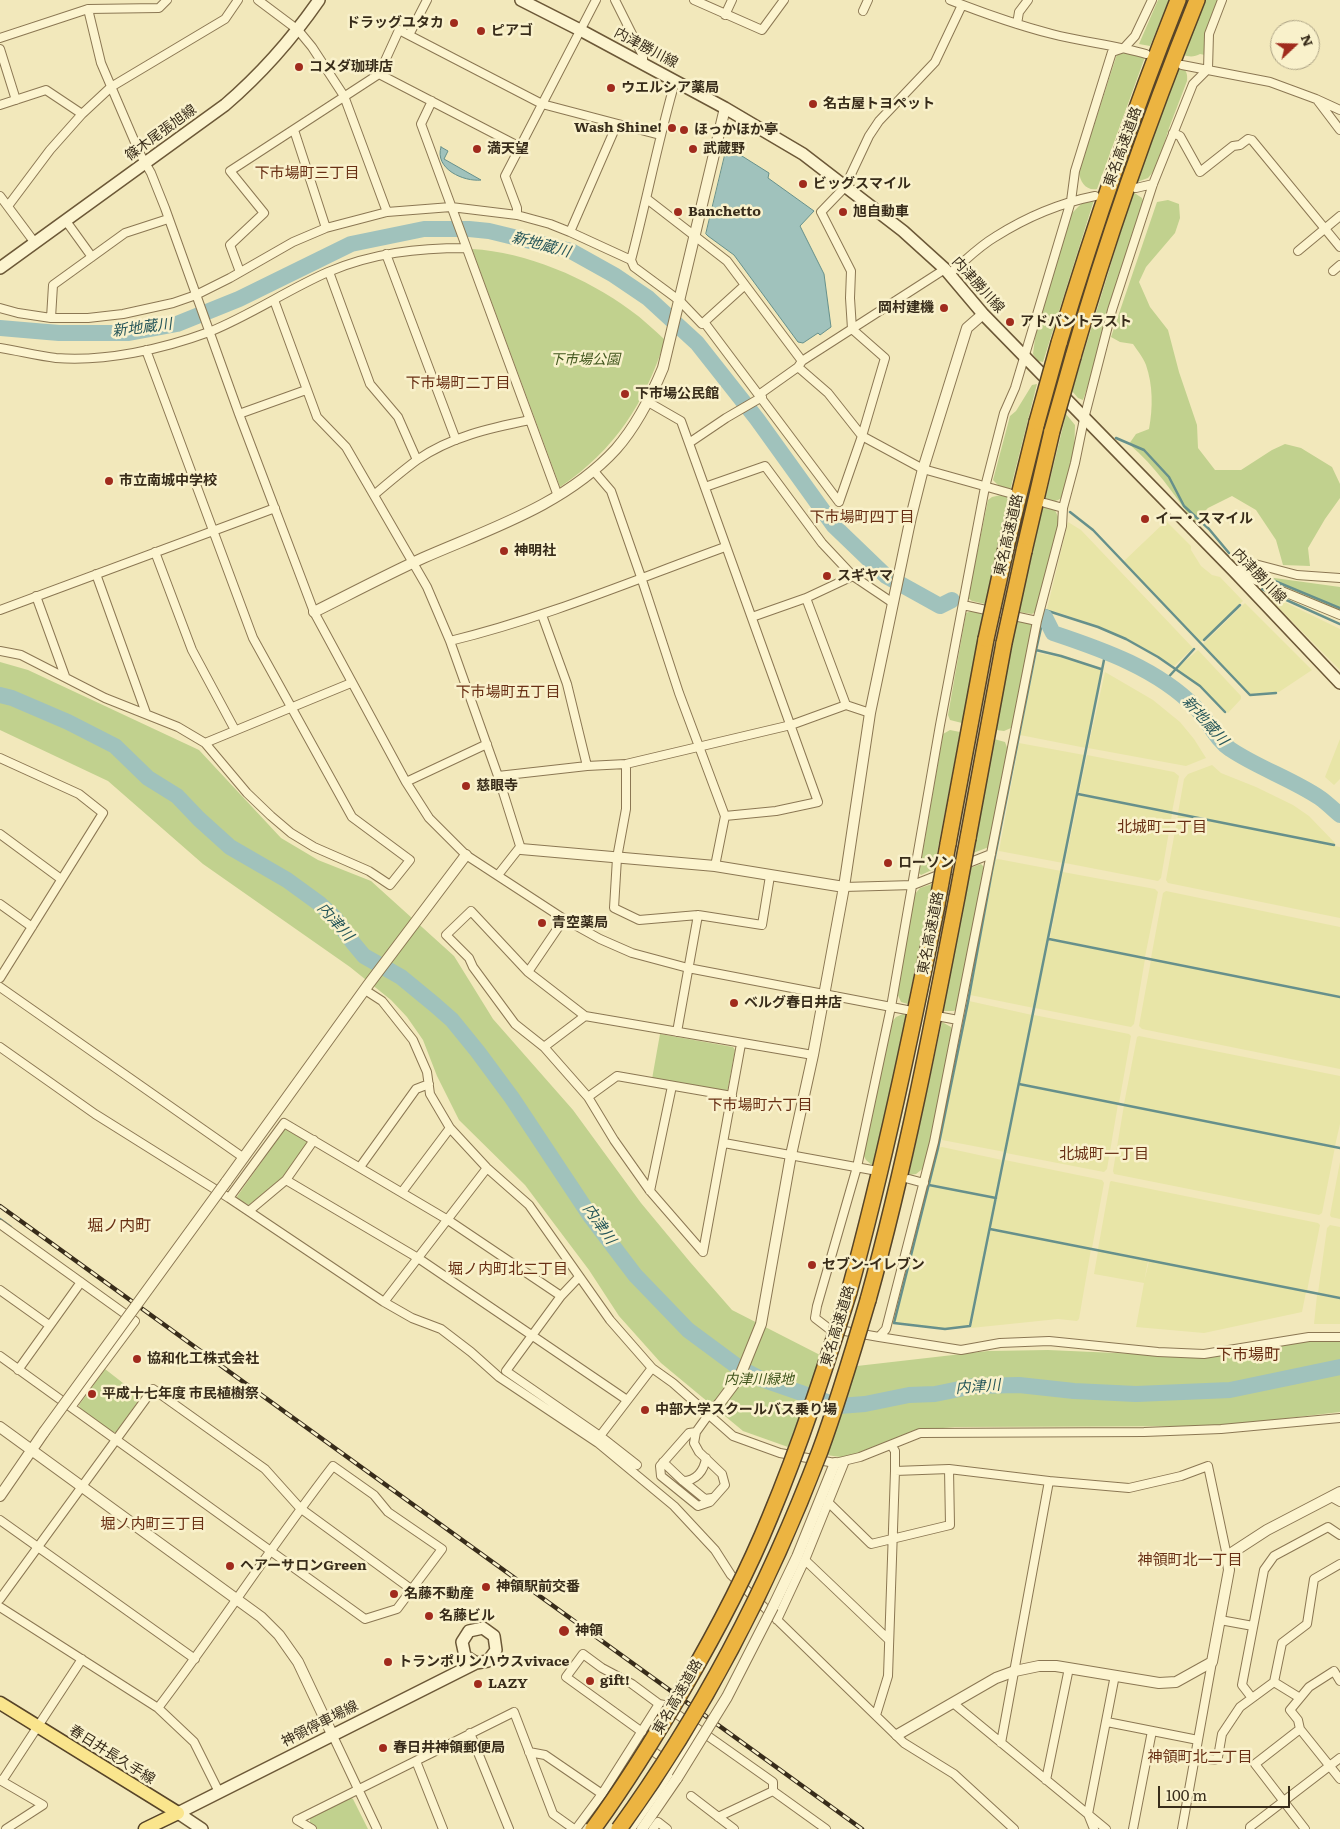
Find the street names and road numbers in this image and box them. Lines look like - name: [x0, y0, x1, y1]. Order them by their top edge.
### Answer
- street label: 内津勝川線: [611, 24, 681, 72]
- street label: 篠木尾張旭線: [122, 102, 200, 164]
- street label: 東名高速道路: [1101, 105, 1145, 189]
- street label: 内津勝川線: [948, 253, 1008, 317]
- street label: 東名高速道路: [991, 492, 1027, 578]
- street label: 内津勝川線: [1229, 545, 1289, 607]
- street label: 東名高速道路: [915, 890, 947, 976]
- street label: 東名高速道路: [818, 1283, 858, 1369]
- street label: 東名高速道路: [650, 1656, 706, 1738]
- street label: 神領停車場線: [279, 1697, 361, 1751]
- street label: 春日井長久手線: [66, 1722, 158, 1788]

